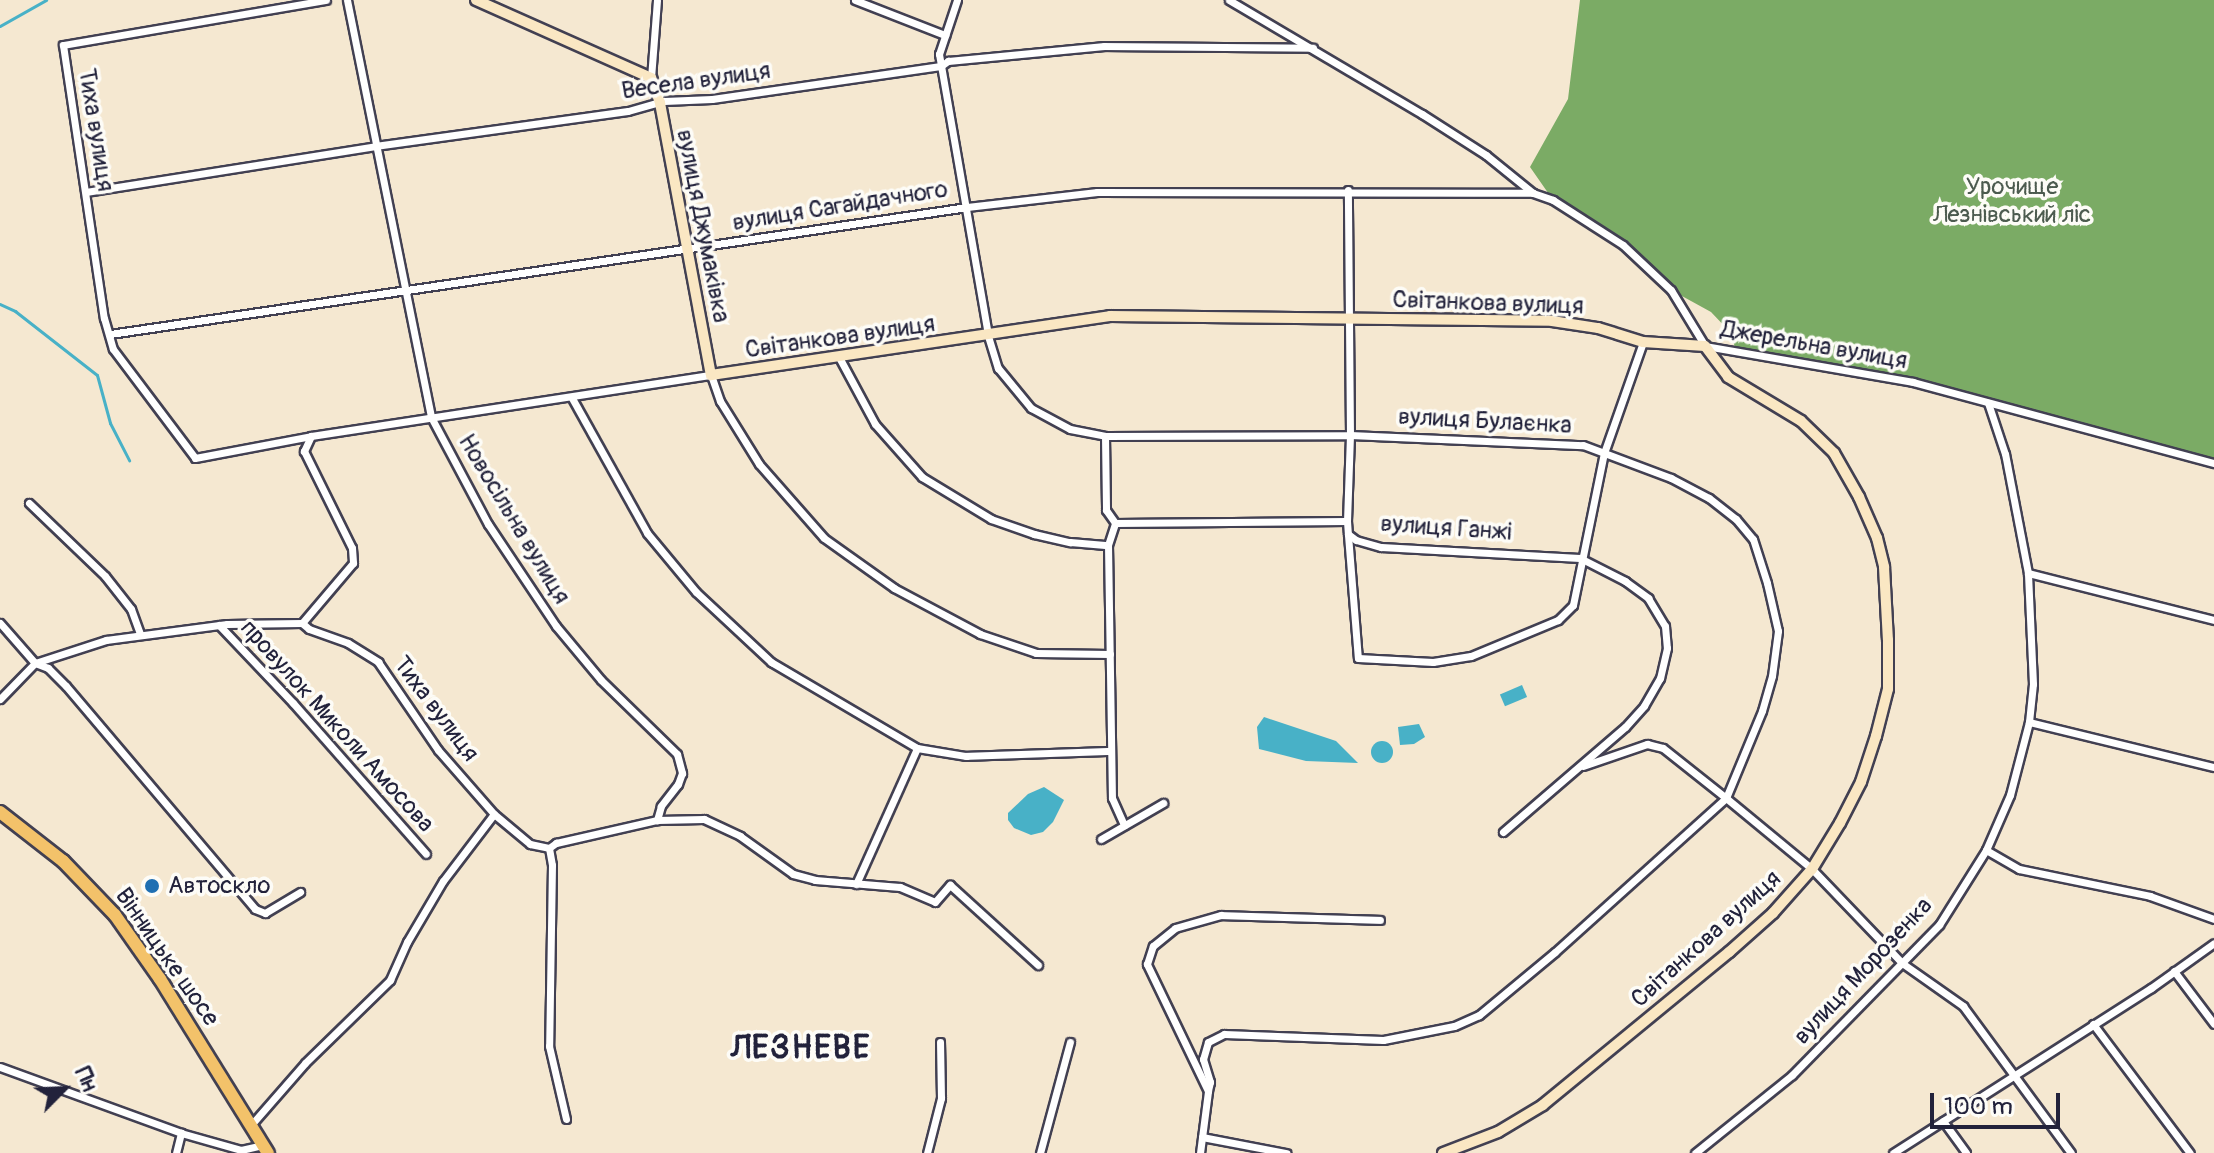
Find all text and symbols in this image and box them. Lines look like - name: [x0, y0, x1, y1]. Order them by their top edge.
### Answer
- street label: Весела вулиця: [620, 56, 772, 106]
- street label: Тиха вулиця: [72, 66, 120, 194]
- street label: вулиця Джумаківка: [670, 127, 736, 325]
- park label: Урочище Лезнівський ліс: [1933, 173, 2091, 229]
- street label: вулиця Сагайдачного: [730, 175, 950, 237]
- street label: Світанкова вулиця: [1392, 285, 1584, 321]
- street label: Світанкова вулиця: [743, 309, 937, 365]
- street label: Джерельна вулиця: [1719, 314, 1909, 376]
- street label: вулиця Булаєнка: [1397, 402, 1573, 440]
- street label: Новосільна вулиця: [452, 429, 576, 609]
- street label: вулиця Ганжі: [1380, 509, 1512, 547]
- street label: провулок Миколи Амосова: [234, 614, 440, 838]
- street label: Тиха вулиця: [387, 651, 485, 767]
- street label: Світанкова вулиця: [1625, 864, 1787, 1014]
- place label: Автоскло: [168, 872, 270, 900]
- marker: Автоскло: [143, 877, 161, 895]
- street label: Вінницьке шосе: [109, 882, 225, 1032]
- street label: вулиця Морозенка: [1788, 892, 1938, 1050]
- district label: ЛЕЗНЕВЕ: [731, 1029, 871, 1067]
- north arrow: [24, 1049, 104, 1129]
- text: Пн: [68, 1062, 104, 1096]
- scale bar: [1934, 1077, 2064, 1127]
- text: 100 m: [1944, 1092, 2013, 1121]

